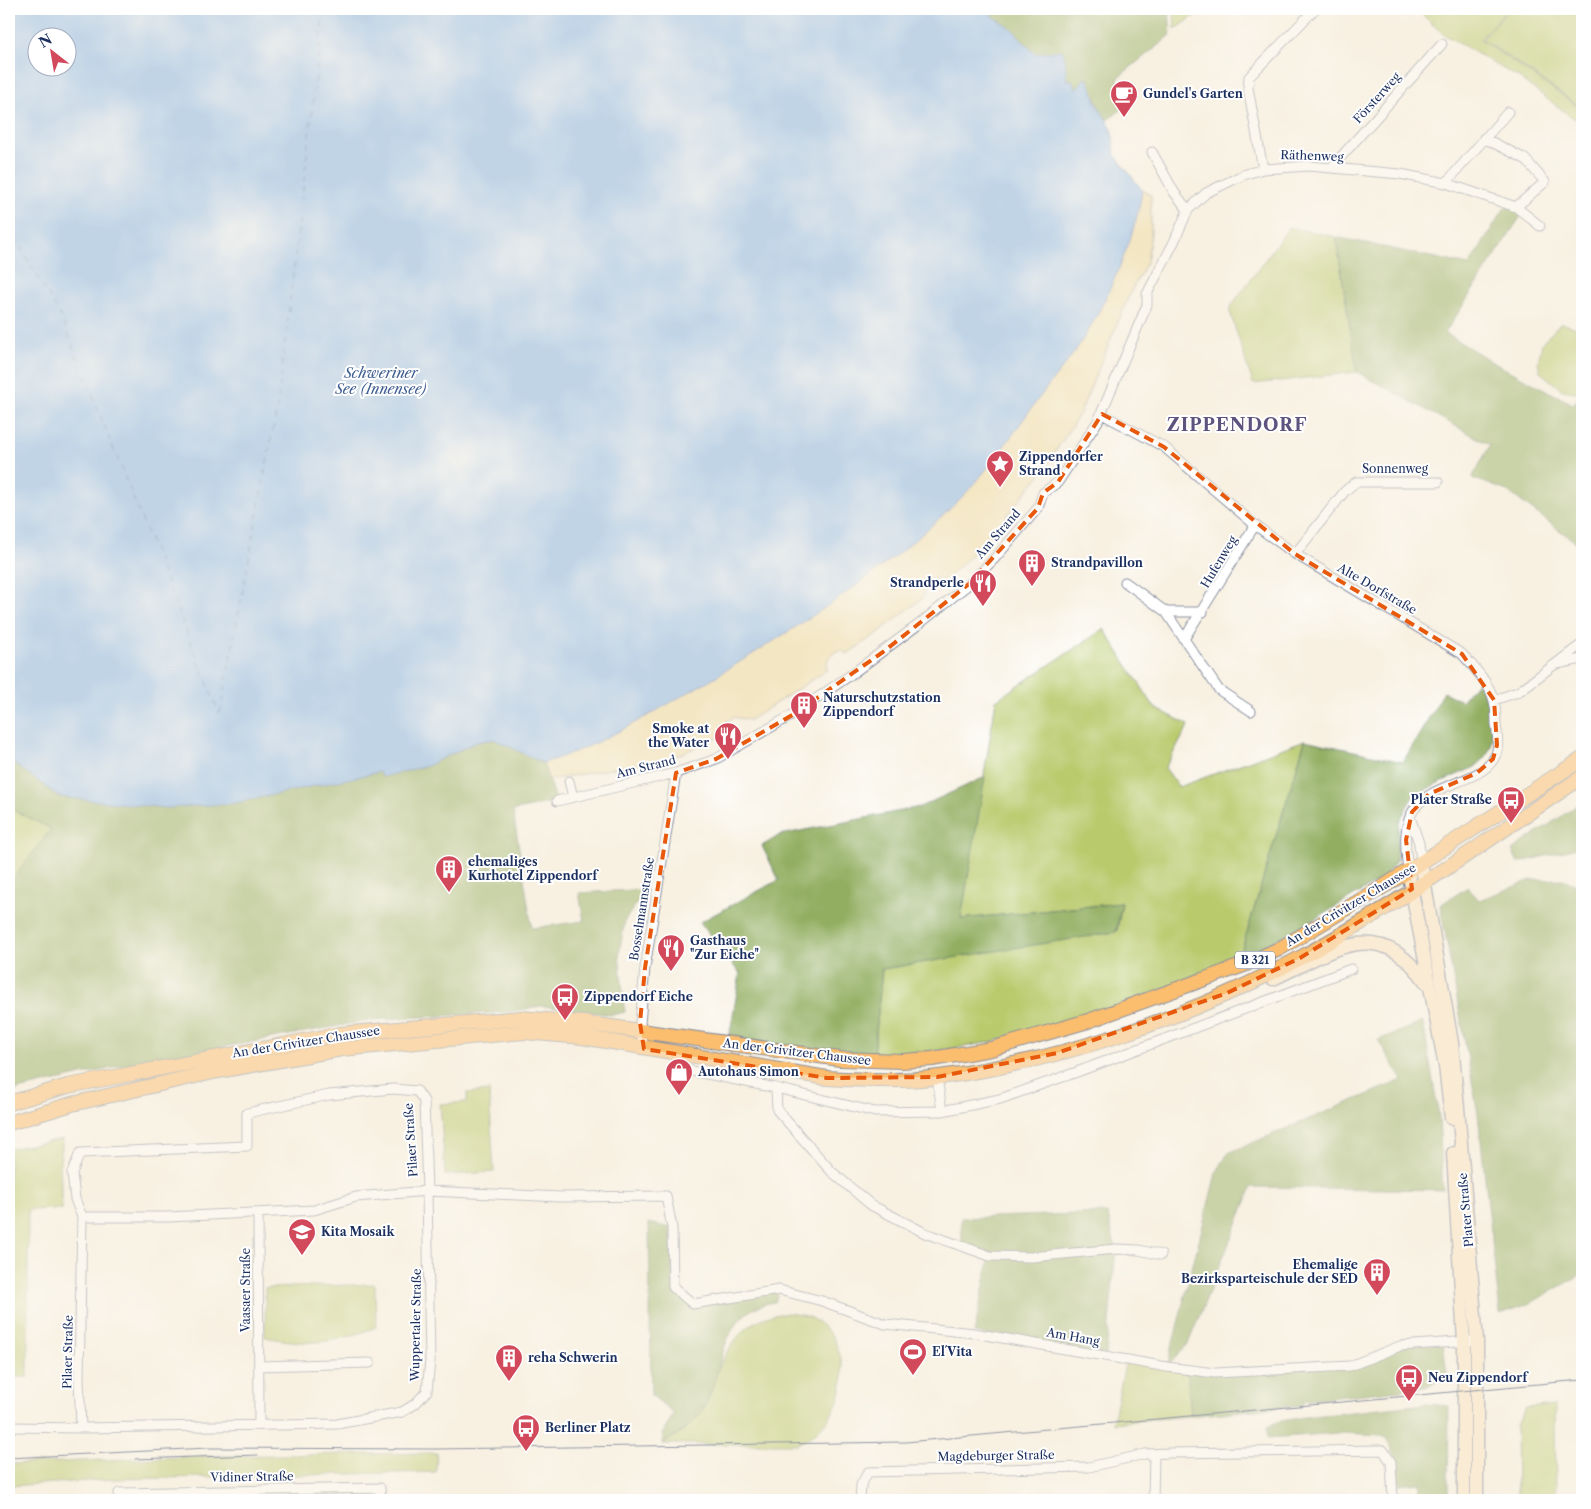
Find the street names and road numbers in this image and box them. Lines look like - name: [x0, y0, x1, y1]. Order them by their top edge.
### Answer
- street label: Försterweg: [1350, 69, 1404, 126]
- street label: Räthenweg: [1280, 147, 1345, 164]
- street label: Sonnenweg: [1362, 461, 1429, 476]
- street label: Am Strand: [971, 505, 1024, 562]
- street label: Hufenweg: [1197, 532, 1240, 591]
- street label: Alte Dorfstraße: [1334, 559, 1420, 617]
- street label: Am Strand: [614, 752, 678, 781]
- street label: Bosselmannstraße: [626, 856, 657, 962]
- street label: An der Crivitzer Chaussee: [1282, 860, 1419, 950]
- road number: B 321: [1235, 952, 1275, 968]
- street label: An der Crivitzer Chaussee: [230, 1022, 381, 1061]
- street label: An der Crivitzer Chaussee: [721, 1035, 872, 1068]
- street label: Pilaer Straße: [400, 1102, 421, 1177]
- street label: Plater Straße: [1455, 1172, 1476, 1248]
- street label: Vaasaer Straße: [238, 1248, 253, 1333]
- street label: Wuppertaler Straße: [407, 1268, 424, 1383]
- street label: Pilaer Straße: [59, 1315, 76, 1389]
- street label: Am Hang: [1044, 1324, 1101, 1349]
- street label: Magdeburger Straße: [937, 1447, 1055, 1464]
- street label: Vidiner Straße: [209, 1468, 294, 1485]

